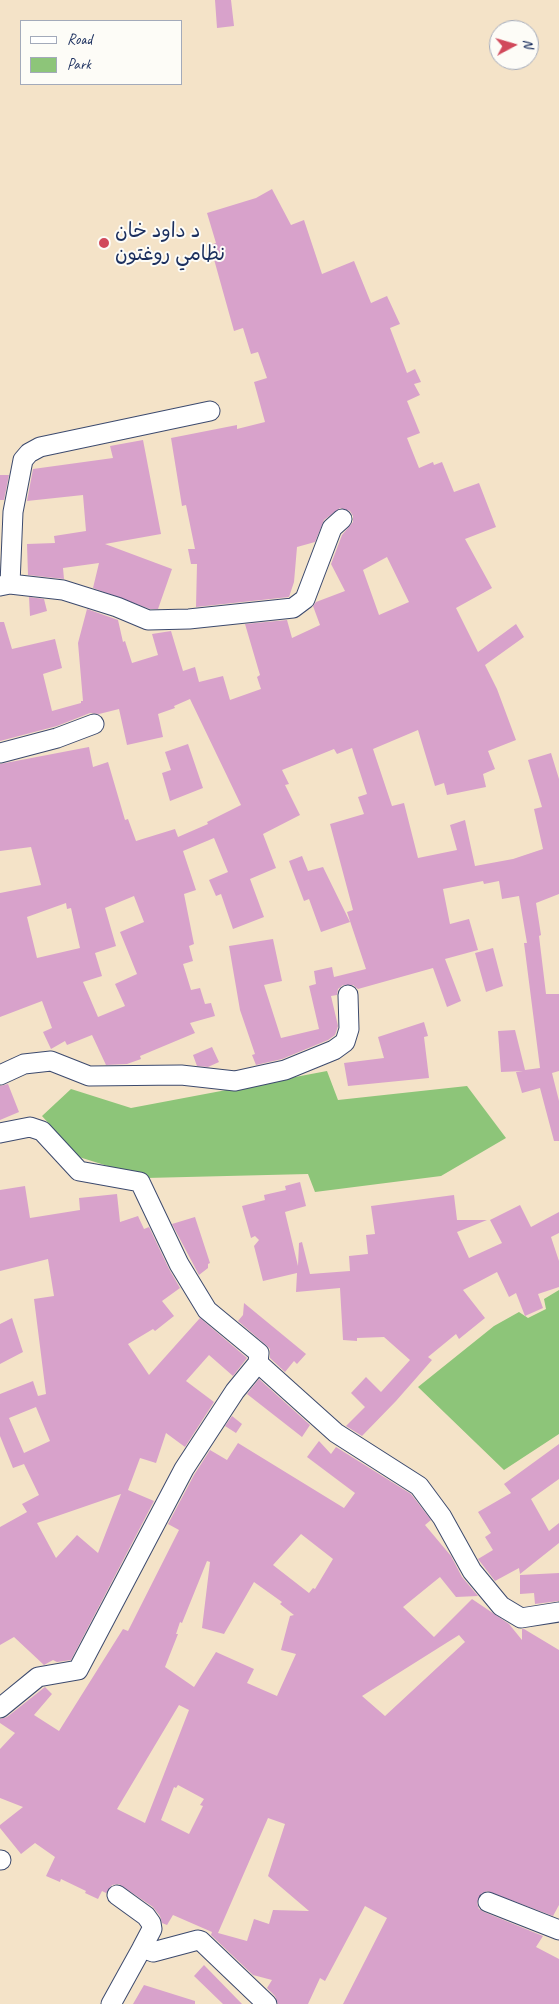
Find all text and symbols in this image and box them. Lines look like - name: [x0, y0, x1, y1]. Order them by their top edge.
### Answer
- legend: [20, 20, 182, 85]
- north arrow: [489, 20, 539, 70]
- text: Road: [67, 30, 92, 49]
- text: N: [520, 38, 537, 49]
- text: Park: [67, 55, 91, 74]
- place label: د داود خان نظامي روغتون: [115, 220, 225, 267]
- marker: د داود خان نظامي روغتون: [97, 236, 111, 250]

